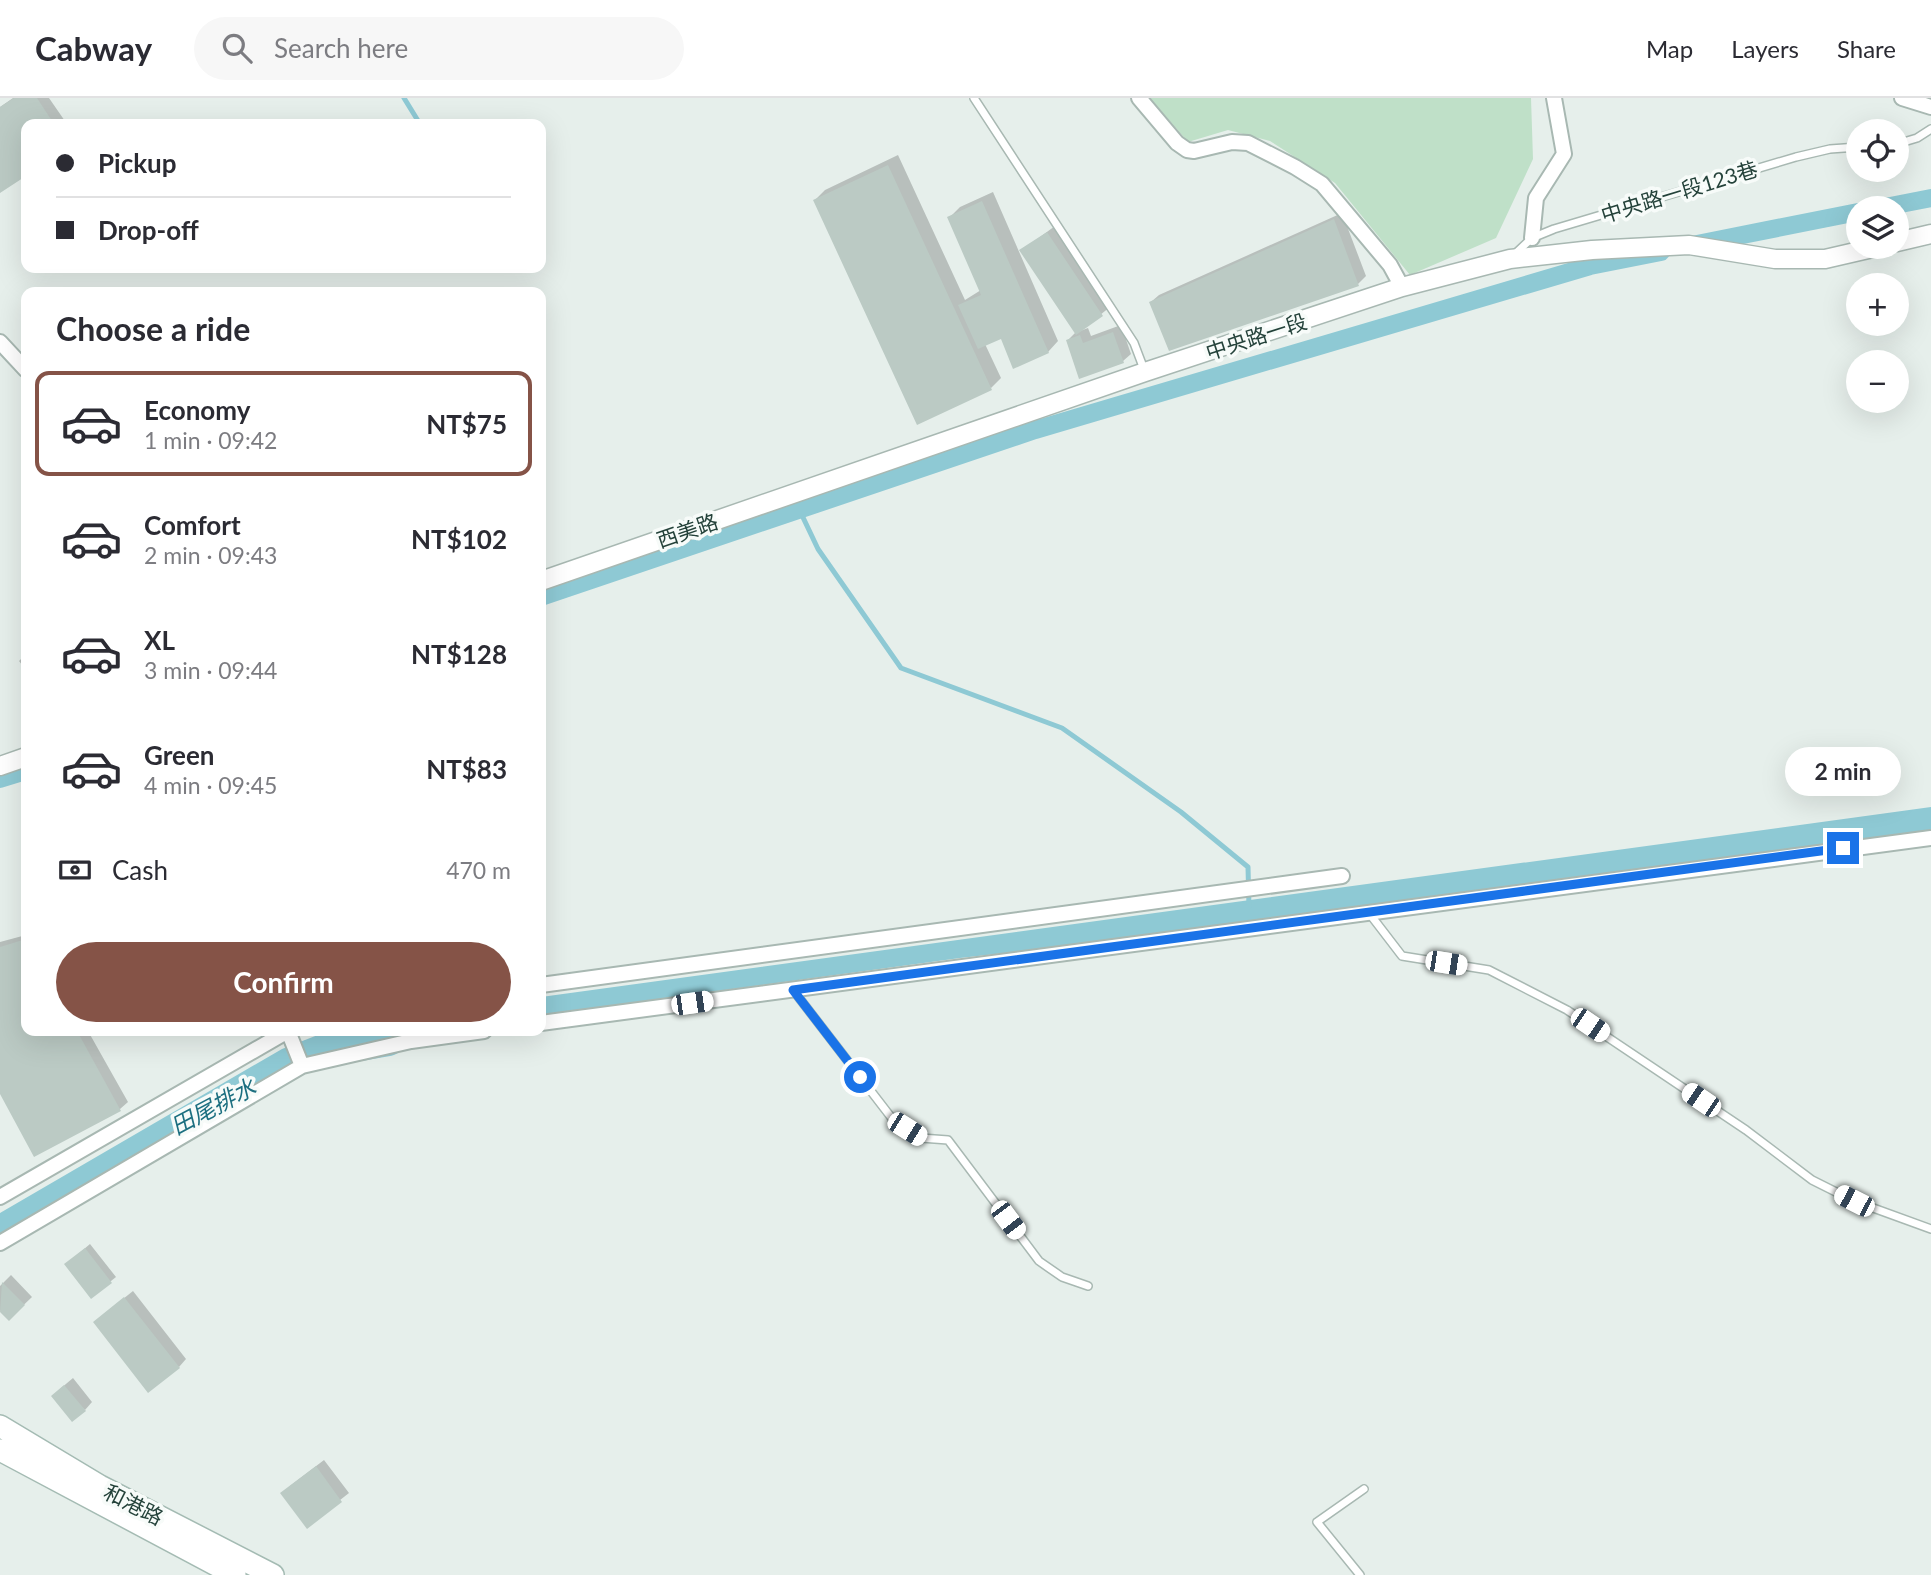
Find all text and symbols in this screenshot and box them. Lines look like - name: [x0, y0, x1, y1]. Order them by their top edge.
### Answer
- search box: [194, 17, 684, 80]
- text: Cabway: [35, 28, 152, 68]
- icon: search: [218, 29, 256, 67]
- text: Search here: [274, 32, 408, 64]
- text: Map: [1646, 34, 1693, 63]
- text: Layers: [1731, 34, 1799, 63]
- text: Share: [1837, 34, 1896, 63]
- map controls: [1846, 119, 1909, 413]
- button: locate: [1846, 119, 1909, 182]
- text: Pickup: [98, 147, 177, 179]
- street label: 中央路一段123巷: [1598, 155, 1760, 227]
- button: layers: [1846, 196, 1909, 259]
- text: Drop-off: [98, 214, 199, 246]
- button: +: [1846, 273, 1909, 336]
- street label: 中央路一段: [1202, 308, 1310, 364]
- text: Choose a ride: [56, 309, 250, 348]
- button: −: [1846, 350, 1909, 413]
- icon: car: [60, 392, 123, 455]
- text: Economy: [144, 394, 250, 426]
- text: NT$75: [426, 408, 507, 440]
- text: 1 min · 09:42: [144, 426, 277, 454]
- icon: car: [60, 507, 123, 570]
- street label: 西美路: [653, 508, 721, 552]
- text: Comfort: [144, 509, 241, 541]
- text: NT$102: [411, 523, 507, 555]
- text: 2 min · 09:43: [144, 541, 277, 569]
- icon: car: [60, 622, 123, 685]
- text: XL: [144, 624, 175, 656]
- text: NT$128: [411, 638, 507, 670]
- text: 3 min · 09:44: [144, 656, 277, 684]
- icon: car: [60, 737, 123, 800]
- text: Green: [144, 739, 214, 771]
- callout: 2 min: [1785, 746, 1901, 796]
- text: NT$83: [426, 753, 507, 785]
- text: 2 min: [1814, 757, 1872, 785]
- text: 4 min · 09:45: [144, 771, 277, 799]
- route end: [1827, 832, 1859, 864]
- icon: cash: [56, 851, 94, 889]
- text: Cash: [112, 854, 168, 886]
- text: 470 m: [446, 856, 511, 884]
- button: Confirm: [56, 942, 511, 1022]
- car: [1424, 949, 1469, 977]
- car: [670, 990, 715, 1016]
- car: [1567, 1005, 1614, 1045]
- route start: [844, 1061, 876, 1093]
- water label: 田尾排水: [166, 1072, 261, 1140]
- car: [1678, 1080, 1725, 1120]
- car: [884, 1109, 931, 1149]
- car: [1831, 1182, 1878, 1220]
- car: [987, 1197, 1030, 1243]
- street label: 和港路: [100, 1479, 168, 1529]

